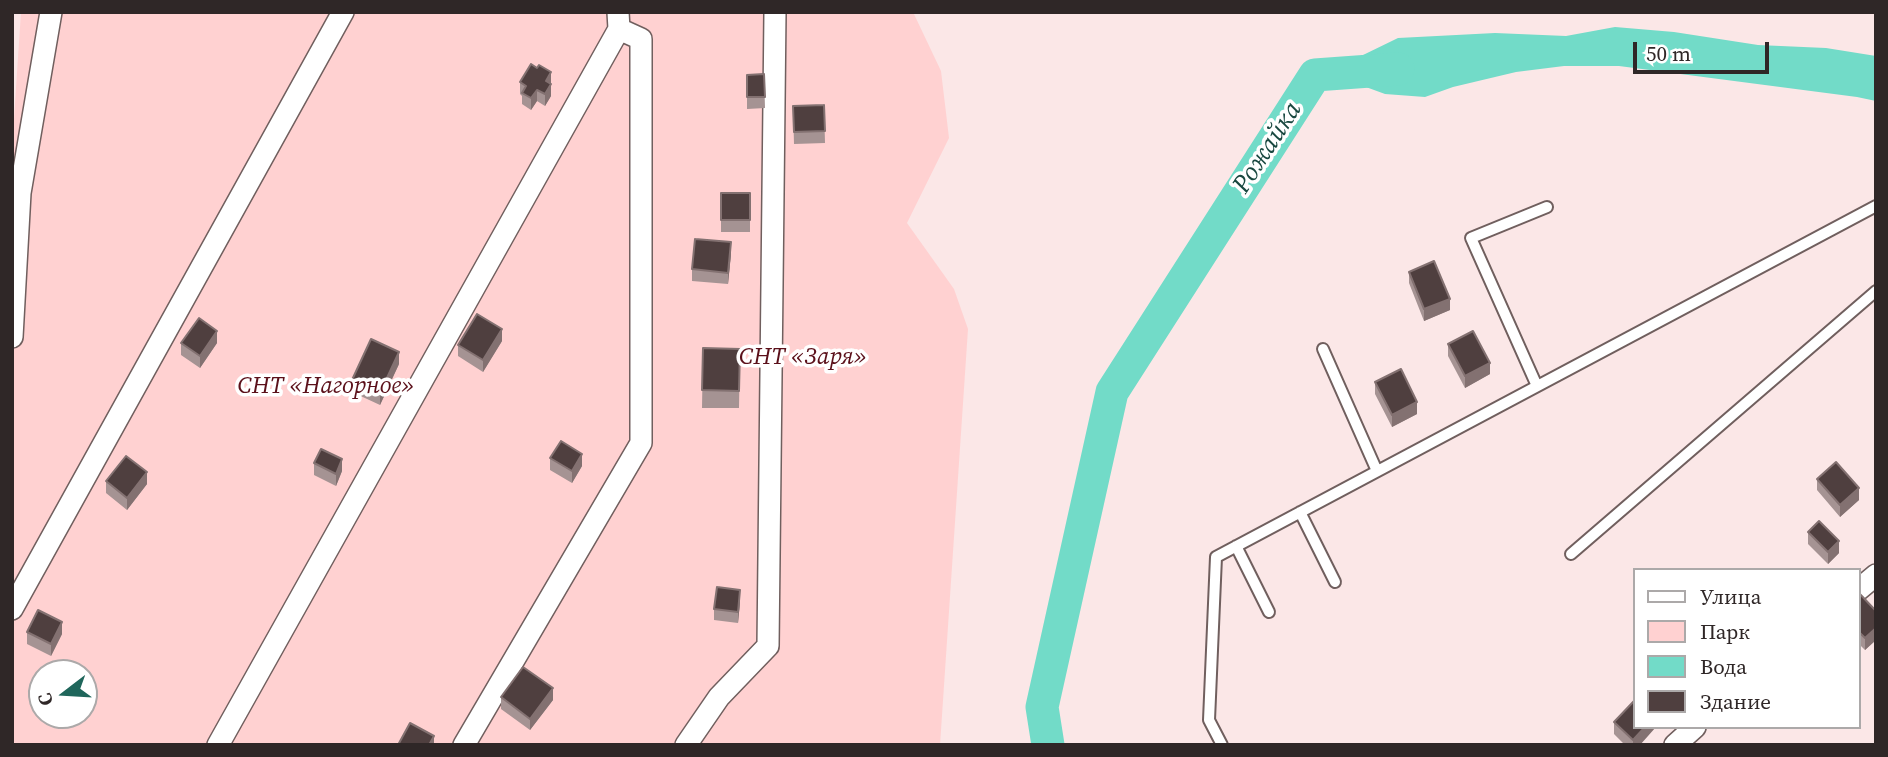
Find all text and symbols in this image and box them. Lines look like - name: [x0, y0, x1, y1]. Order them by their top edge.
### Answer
- scale bar: [1636, 28, 1772, 72]
- text: 50 m: [1646, 39, 1691, 68]
- water label: Рожайка: [1227, 96, 1309, 200]
- park label: СНТ «Заря»: [739, 344, 867, 372]
- park label: СНТ «Нагорное»: [237, 373, 415, 401]
- legend: [1632, 568, 1860, 729]
- text: Улица: [1700, 582, 1761, 611]
- text: Парк: [1700, 617, 1750, 646]
- text: Вода: [1700, 652, 1747, 681]
- north arrow: [28, 659, 98, 729]
- text: Здание: [1700, 687, 1771, 716]
- text: С: [31, 690, 59, 709]

